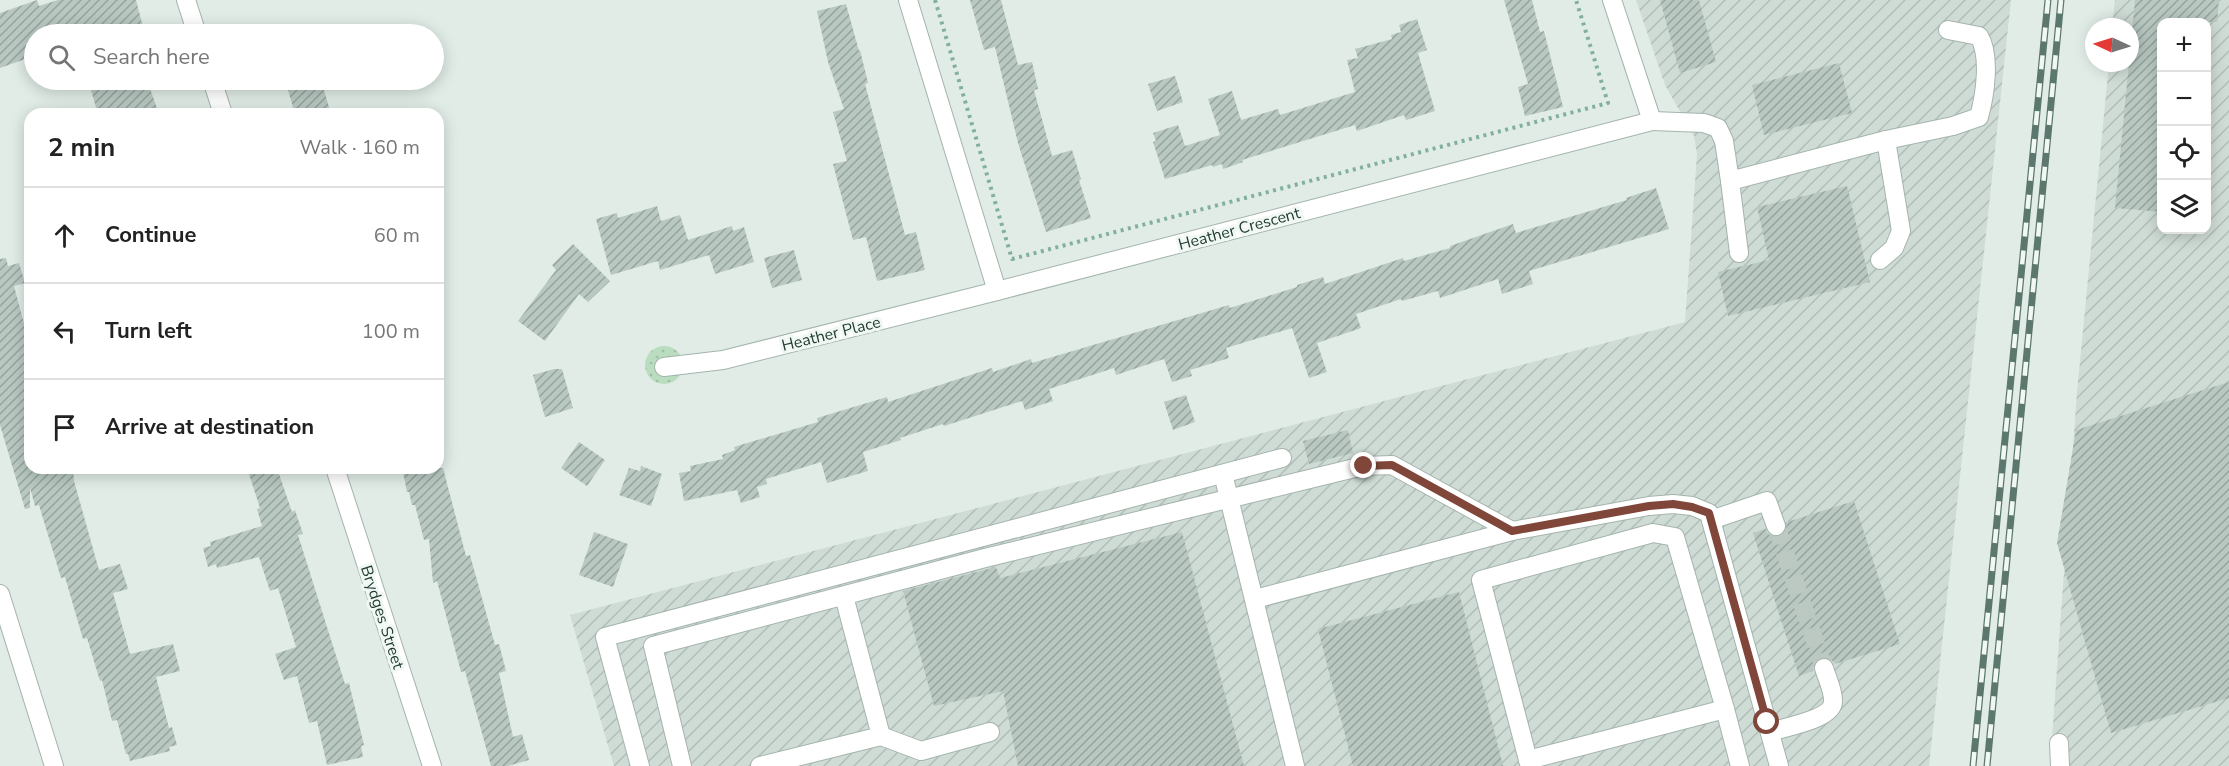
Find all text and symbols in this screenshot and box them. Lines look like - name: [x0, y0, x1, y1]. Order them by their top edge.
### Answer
- north arrow: [2085, 18, 2139, 72]
- map controls: [2157, 18, 2211, 234]
- button: +: [2157, 18, 2211, 72]
- search box: [24, 24, 444, 90]
- icon: search: [45, 41, 78, 74]
- text: Search here: [93, 42, 210, 72]
- button: −: [2157, 72, 2211, 126]
- button: locate: [2157, 126, 2211, 180]
- text: 2 min: [48, 130, 115, 165]
- text: Walk · 160 m: [300, 134, 420, 161]
- button: layers: [2157, 180, 2211, 234]
- street label: Heather Crescent: [1176, 202, 1303, 256]
- icon: ahead: [48, 219, 81, 252]
- text: Continue: [105, 220, 196, 250]
- text: 60 m: [374, 222, 420, 249]
- street label: Heather Place: [779, 311, 883, 357]
- icon: left: [48, 315, 81, 348]
- text: Turn left: [105, 316, 192, 346]
- text: 100 m: [362, 318, 420, 345]
- icon: arrive: [48, 411, 81, 444]
- text: Arrive at destination: [105, 412, 314, 442]
- route end: [1350, 452, 1376, 478]
- street label: Brydges Street: [355, 563, 409, 672]
- route start: [1753, 708, 1779, 734]

